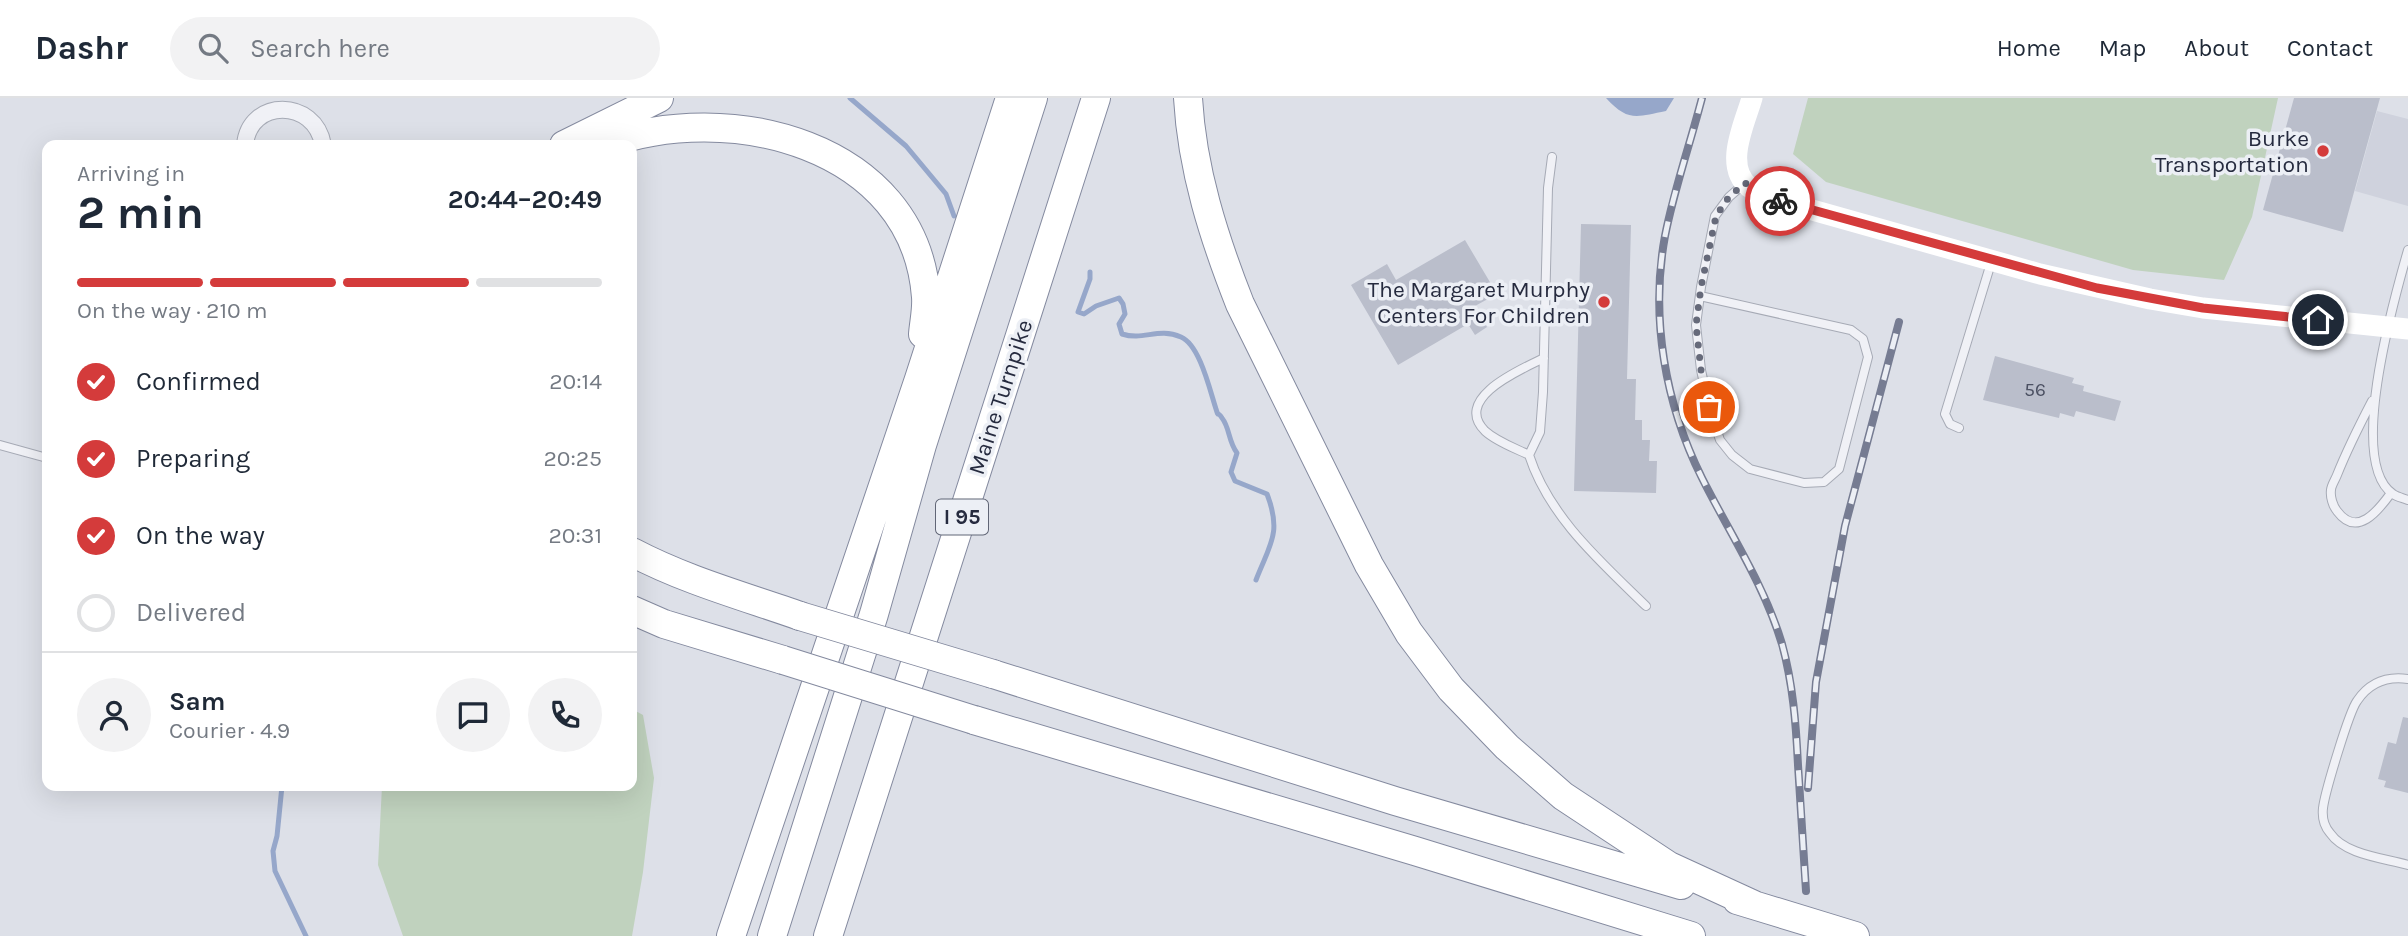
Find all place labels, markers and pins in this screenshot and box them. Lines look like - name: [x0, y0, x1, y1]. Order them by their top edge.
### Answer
- place label: Burke Transportation: [2155, 125, 2309, 178]
- marker: Burke Transportation: [2315, 143, 2331, 159]
- place label: The Margaret Murphy Centers For Children: [1368, 276, 1590, 329]
- pin: [2288, 290, 2348, 350]
- marker: The Margaret Murphy Centers For Children: [1596, 294, 1612, 310]
- pin: [1679, 377, 1739, 437]

